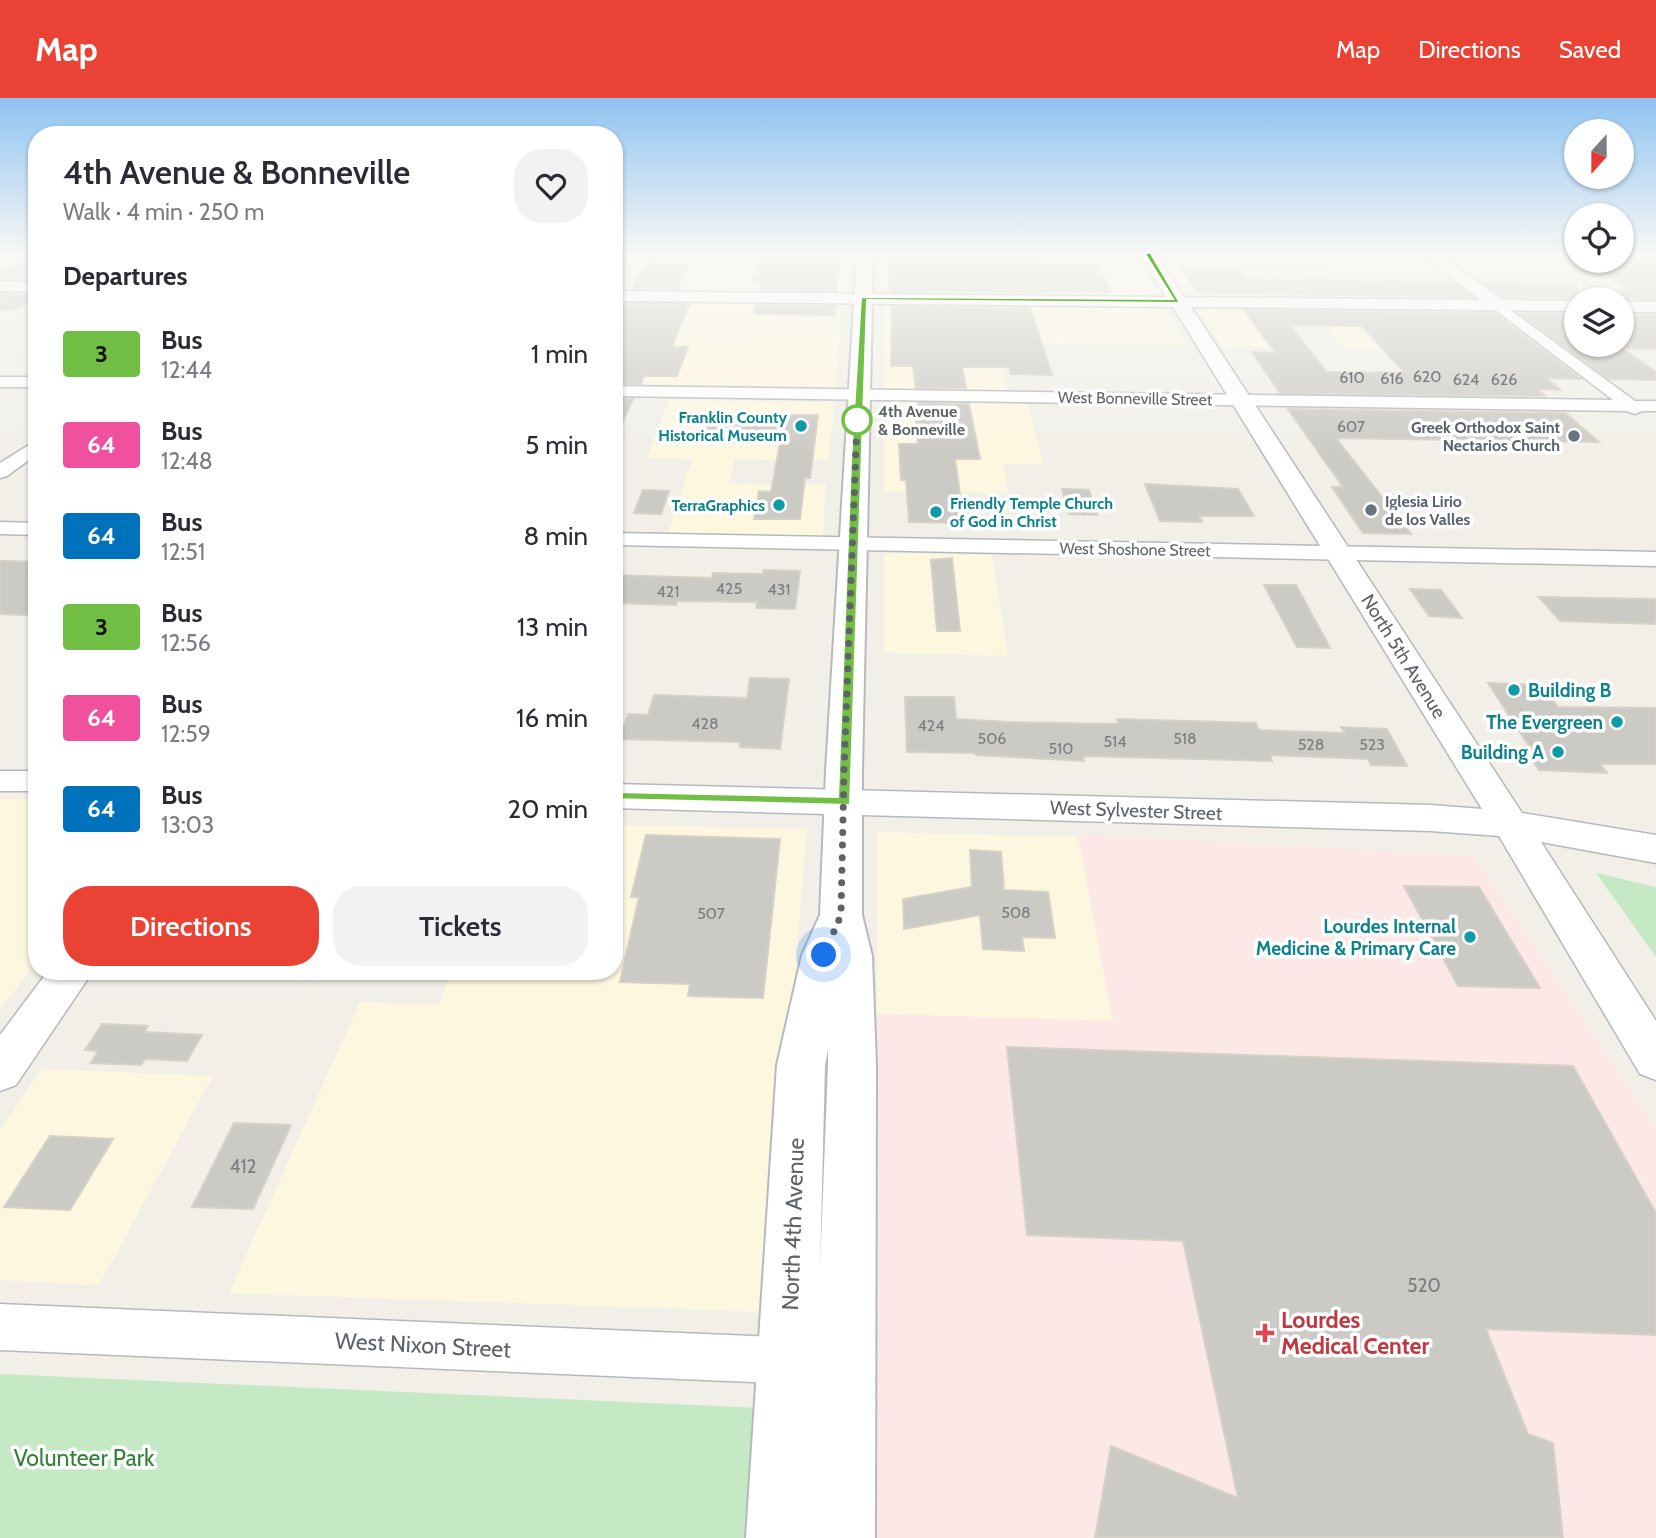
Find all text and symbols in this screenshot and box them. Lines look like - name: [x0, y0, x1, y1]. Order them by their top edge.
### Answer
- text: Map: [35, 29, 98, 69]
- text: Map: [1336, 35, 1380, 64]
- text: Directions: [1418, 35, 1521, 64]
- text: Saved: [1559, 35, 1621, 64]
- north arrow: [1564, 119, 1634, 189]
- map controls: [1564, 119, 1634, 357]
- button: heart: [514, 149, 588, 223]
- text: 4th Avenue & Bonneville: [63, 152, 410, 192]
- text: Walk · 4 min · 250 m: [63, 198, 265, 226]
- button: locate: [1564, 203, 1634, 273]
- text: Departures: [63, 260, 187, 292]
- button: layers: [1564, 287, 1634, 357]
- text: Bus: [161, 324, 202, 356]
- text: 1 min: [531, 338, 588, 370]
- text: 3: [95, 339, 108, 368]
- text: 12:44: [161, 356, 212, 384]
- house number: 620: [1413, 367, 1441, 386]
- house number: 610: [1339, 368, 1365, 387]
- house number: 616: [1380, 369, 1404, 388]
- house number: 624: [1453, 370, 1479, 389]
- house number: 626: [1491, 370, 1517, 389]
- street label: West Bonneville Street: [1058, 388, 1213, 409]
- place label: 4th Avenue & Bonneville: [878, 402, 965, 439]
- marker: 4th Avenue & Bonneville: [842, 405, 872, 435]
- place label: Franklin County Historical Museum: [658, 408, 787, 445]
- text: Bus: [161, 415, 202, 447]
- house number: 607: [1337, 417, 1365, 436]
- marker: Franklin County Historical Museum: [793, 418, 809, 434]
- place label: Greek Orthodox Saint Nectarios Church: [1411, 418, 1560, 455]
- marker: Greek Orthodox Saint Nectarios Church: [1566, 428, 1582, 444]
- text: 5 min: [525, 429, 588, 461]
- text: 64: [87, 430, 116, 459]
- text: 12:48: [161, 447, 213, 475]
- place label: Iglesia Lirio de los Valles: [1385, 492, 1470, 529]
- place label: Friendly Temple Church of God in Christ: [950, 494, 1113, 531]
- place label: TerraGraphics: [671, 496, 765, 515]
- marker: TerraGraphics: [771, 497, 787, 513]
- marker: Iglesia Lirio de los Valles: [1363, 502, 1379, 518]
- marker: Friendly Temple Church of God in Christ: [928, 504, 944, 520]
- text: Bus: [161, 506, 202, 538]
- text: 8 min: [524, 520, 588, 552]
- text: 64: [87, 521, 116, 550]
- text: 12:51: [161, 538, 205, 566]
- street label: West Shoshone Street: [1059, 539, 1211, 560]
- house number: 425: [716, 579, 742, 598]
- house number: 431: [767, 580, 791, 599]
- house number: 421: [657, 582, 679, 601]
- street label: North 5th Avenue: [1356, 590, 1451, 723]
- text: Bus: [161, 597, 202, 629]
- text: 13 min: [517, 611, 588, 643]
- text: 3: [95, 612, 108, 641]
- text: 12:56: [161, 629, 211, 657]
- place label: Building B: [1528, 679, 1611, 702]
- marker: Building B: [1506, 682, 1522, 698]
- text: Bus: [161, 688, 202, 720]
- text: 16 min: [516, 702, 588, 734]
- text: 64: [87, 703, 116, 732]
- place label: The Evergreen: [1486, 711, 1603, 734]
- house number: 428: [691, 714, 719, 733]
- marker: The Evergreen: [1609, 714, 1625, 730]
- house number: 424: [918, 716, 944, 735]
- text: 12:59: [161, 720, 211, 748]
- house number: 506: [978, 729, 1006, 748]
- house number: 518: [1173, 729, 1197, 748]
- house number: 514: [1103, 732, 1127, 751]
- house number: 528: [1298, 735, 1324, 754]
- house number: 523: [1359, 735, 1385, 754]
- house number: 510: [1048, 739, 1074, 758]
- place label: Building A: [1461, 741, 1544, 764]
- marker: Building A: [1550, 744, 1566, 760]
- text: Bus: [161, 779, 202, 811]
- text: 20 min: [508, 793, 588, 825]
- text: 64: [87, 794, 116, 823]
- street label: West Sylvester Street: [1050, 796, 1223, 825]
- text: 13:03: [161, 811, 214, 839]
- button: Directions: [63, 886, 319, 966]
- button: Tickets: [333, 886, 588, 966]
- house number: 508: [1001, 903, 1031, 922]
- house number: 507: [697, 904, 725, 923]
- place label: Lourdes Internal Medicine & Primary Care: [1256, 915, 1456, 960]
- marker: Lourdes Internal Medicine & Primary Care: [1462, 929, 1478, 945]
- your location: [806, 937, 841, 972]
- street label: North 4th Avenue: [776, 1137, 810, 1311]
- house number: 412: [229, 1155, 257, 1178]
- house number: 520: [1407, 1274, 1441, 1297]
- place label: Lourdes Medical Center: [1281, 1306, 1429, 1360]
- marker: Lourdes Medical Center: [1255, 1323, 1275, 1343]
- street label: West Nixon Street: [334, 1326, 512, 1364]
- park label: Volunteer Park: [14, 1444, 155, 1472]

